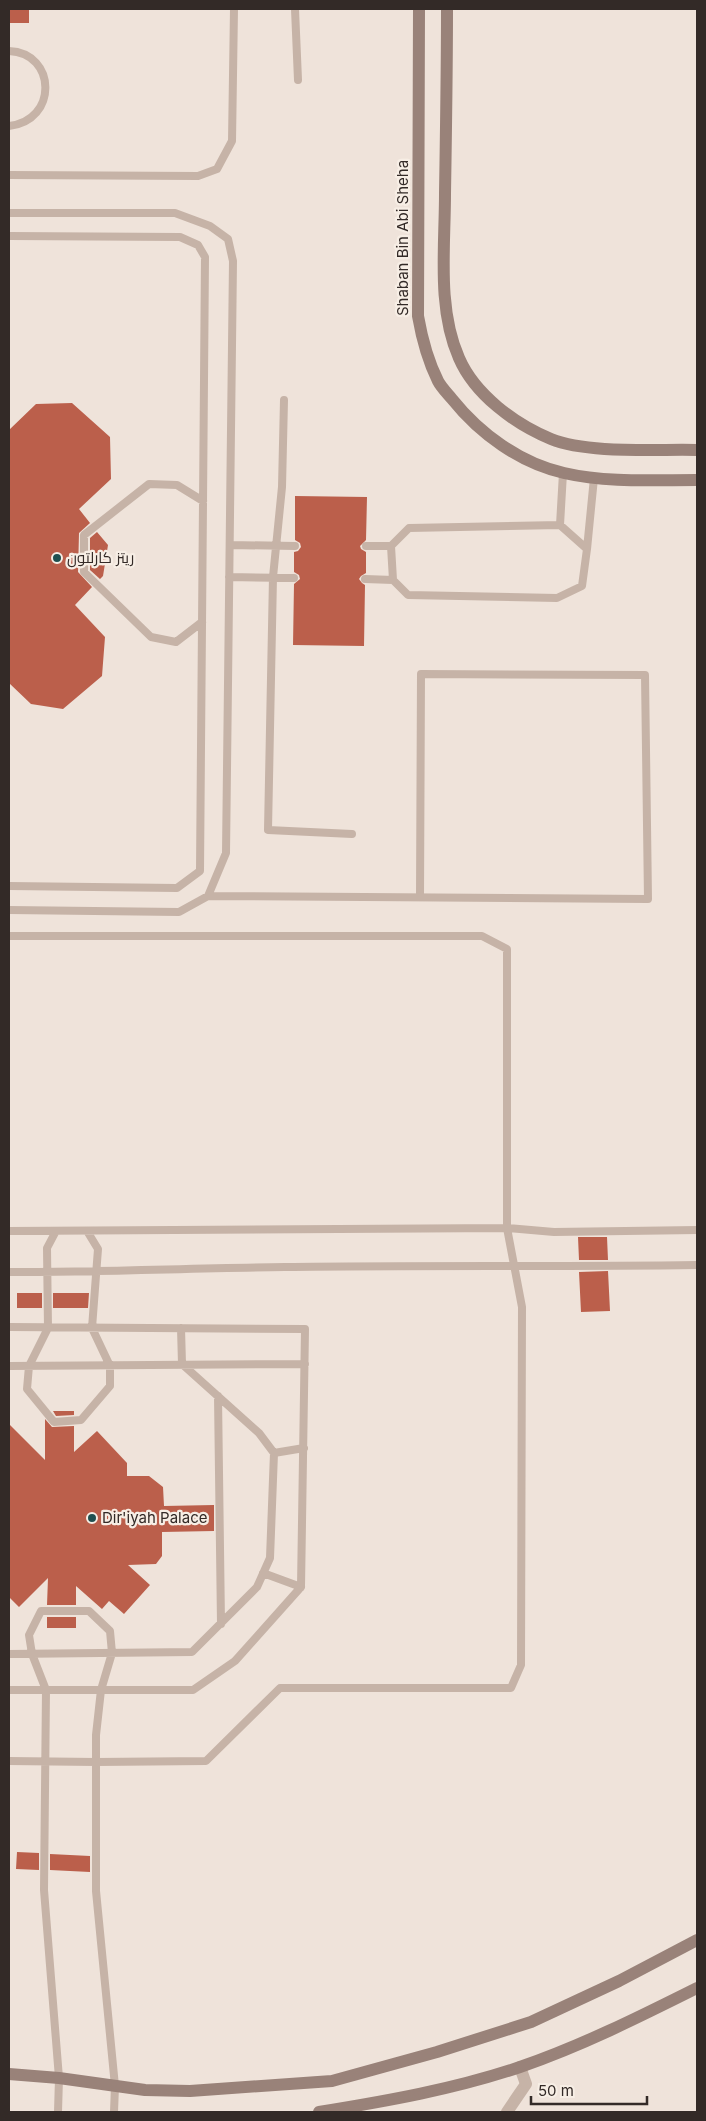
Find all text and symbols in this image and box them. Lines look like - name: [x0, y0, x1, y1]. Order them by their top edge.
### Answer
- street label: Shaban Bin Abi Sheha: [393, 160, 412, 316]
- place label: ريتز كارلتون: [67, 548, 134, 568]
- marker: ريتز كارلتون: [51, 552, 63, 564]
- place label: Dir'iyah Palace: [102, 1508, 207, 1527]
- marker: Dir'iyah Palace: [86, 1512, 98, 1524]
- scale bar: [531, 2074, 647, 2106]
- text: 50 m: [538, 2081, 574, 2100]

